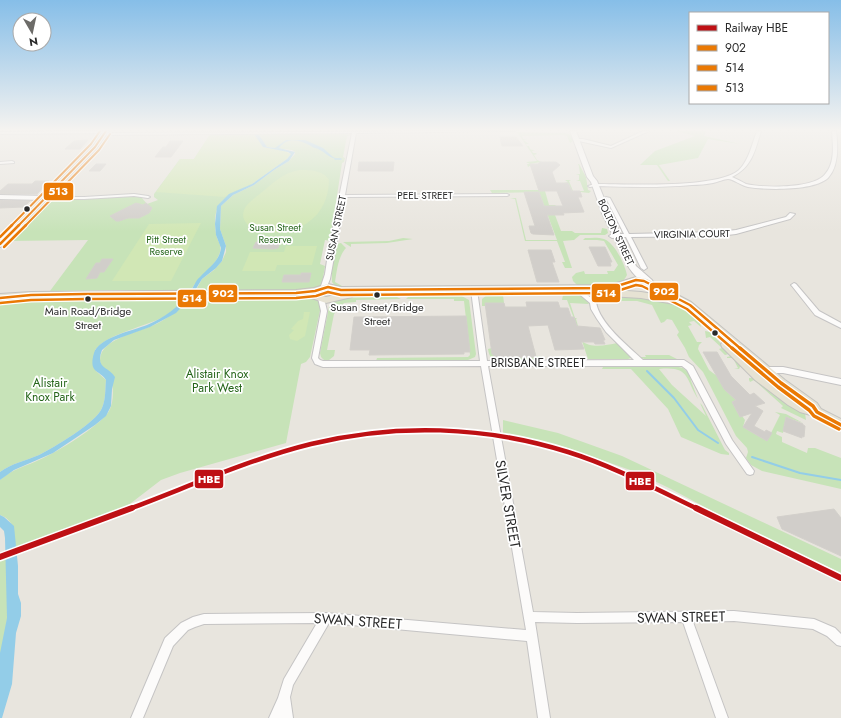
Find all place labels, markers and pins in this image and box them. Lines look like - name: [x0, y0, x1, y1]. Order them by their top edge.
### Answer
- unlabelled marker: [22, 204, 32, 214]
- marker: Susan Street/Bridge Street: [372, 290, 382, 300]
- marker: Main Road/Bridge Street: [83, 294, 93, 304]
- place label: Susan Street/Bridge Street: [330, 299, 424, 329]
- place label: Main Road/Bridge Street: [45, 303, 132, 333]
- unlabelled marker: [710, 328, 720, 338]

